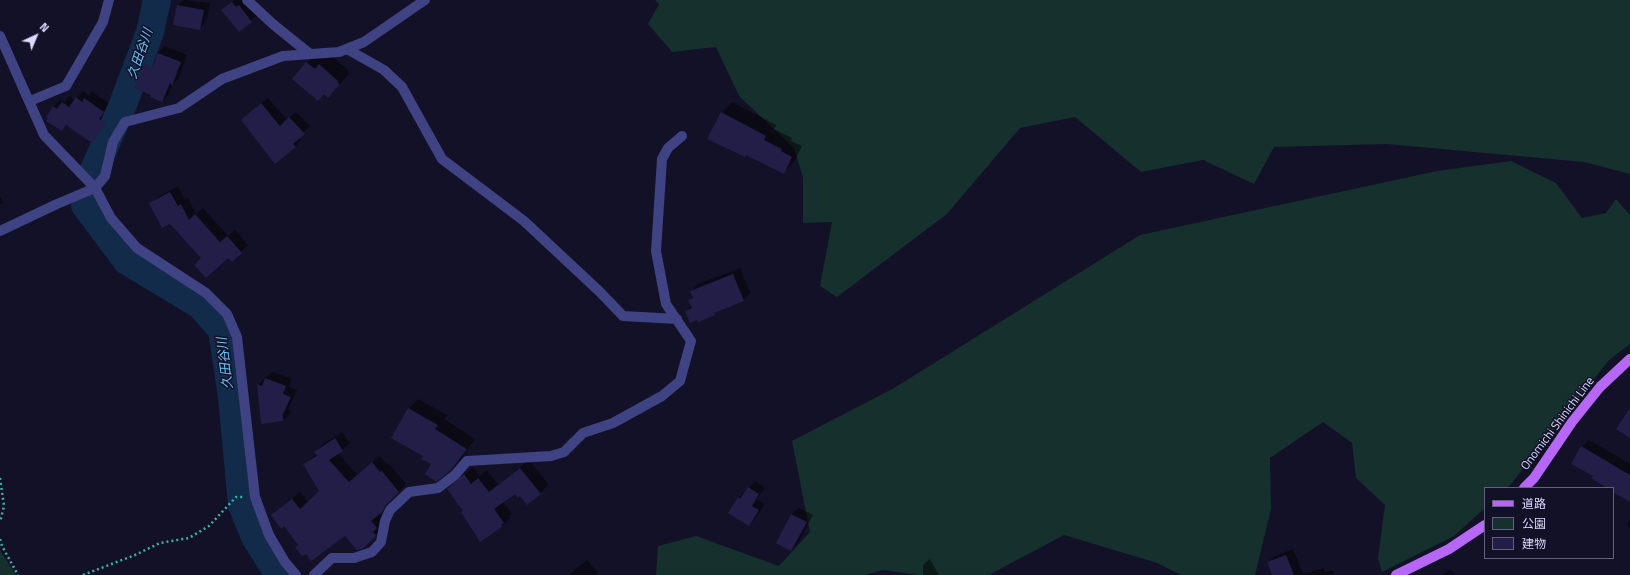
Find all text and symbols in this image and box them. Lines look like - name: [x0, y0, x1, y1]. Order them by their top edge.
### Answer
- north arrow: [16, 16, 56, 56]
- text: N: [36, 19, 53, 36]
- water label: 久田谷川: [125, 27, 157, 81]
- water label: 久田谷川: [215, 336, 237, 390]
- street label: Onomichi Shinichi Line: [1518, 375, 1598, 473]
- legend: [1484, 487, 1614, 559]
- text: 道路: [1522, 494, 1546, 513]
- text: 公園: [1522, 514, 1546, 533]
- text: 建物: [1522, 534, 1546, 553]

